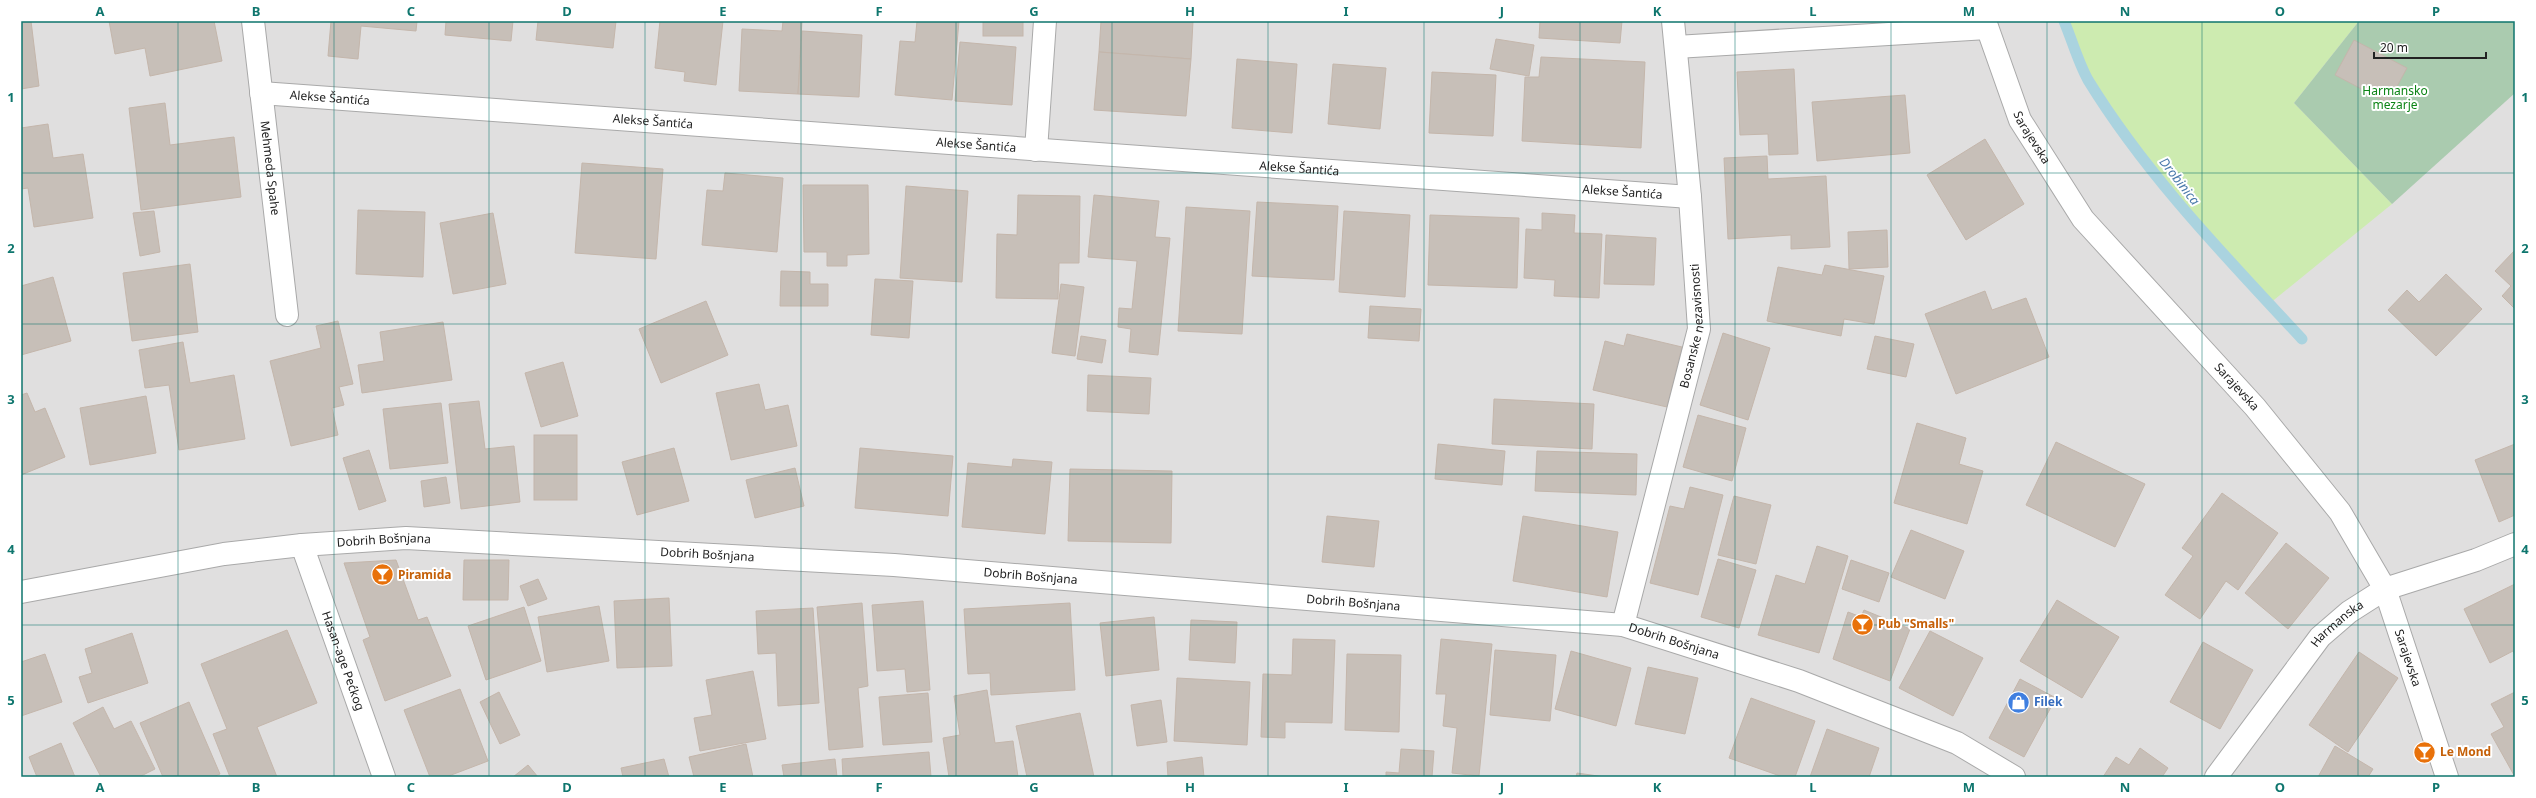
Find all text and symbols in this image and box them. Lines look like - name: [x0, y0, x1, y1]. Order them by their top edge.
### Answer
- text: A: [96, 2, 105, 20]
- text: B: [252, 2, 260, 20]
- text: C: [407, 2, 415, 20]
- text: D: [562, 2, 572, 20]
- text: E: [719, 2, 727, 20]
- text: F: [875, 2, 883, 20]
- text: G: [1029, 2, 1039, 20]
- text: H: [1185, 2, 1195, 20]
- text: I: [1343, 2, 1349, 20]
- text: J: [1499, 2, 1504, 20]
- text: K: [1653, 2, 1662, 20]
- text: L: [1809, 2, 1817, 20]
- text: M: [1963, 2, 1975, 20]
- text: N: [2120, 2, 2130, 20]
- text: O: [2275, 2, 2285, 20]
- text: P: [2432, 2, 2440, 20]
- scale bar: [2374, 34, 2486, 60]
- text: 20 m: [2380, 39, 2408, 56]
- park label: Harmansko mezarje: [2362, 82, 2428, 113]
- street label: Alekse Šantića: [289, 86, 371, 109]
- text: 1: [7, 88, 15, 106]
- text: 1: [2521, 88, 2529, 106]
- street label: Sarajevska: [2010, 109, 2055, 167]
- street label: Alekse Šantića: [612, 110, 694, 132]
- street label: Mehmeda Spahe: [257, 120, 284, 216]
- street label: Alekse Šantića: [935, 133, 1017, 156]
- water label: Drobinica: [2156, 153, 2205, 209]
- street label: Alekse Šantića: [1259, 157, 1340, 179]
- street label: Alekse Šantića: [1582, 180, 1663, 203]
- text: 2: [7, 239, 15, 257]
- text: 2: [2521, 239, 2529, 257]
- street label: Bosanske nezavisnosti: [1675, 263, 1708, 390]
- street label: Sarajevska: [2211, 359, 2263, 414]
- text: 3: [7, 390, 15, 408]
- text: 3: [2521, 390, 2529, 408]
- street label: Dobrih Bošnjana: [336, 529, 431, 551]
- text: 4: [7, 540, 15, 558]
- text: 4: [2521, 540, 2529, 558]
- street label: Dobrih Bošnjana: [660, 543, 755, 565]
- bar icon: Piramida: [369, 562, 395, 588]
- street label: Dobrih Bošnjana: [983, 563, 1078, 588]
- place label: Piramida: [398, 566, 451, 583]
- street label: Dobrih Bošnjana: [1306, 590, 1401, 615]
- street label: Harmanska: [2306, 596, 2367, 650]
- street label: Hasan-age Pećkog: [318, 609, 369, 713]
- bar icon: Pub "Smalls": [1850, 611, 1876, 637]
- place label: Pub "Smalls": [1878, 615, 1954, 632]
- street label: Dobrih Bošnjana: [1627, 618, 1722, 663]
- street label: Sarajevska: [2391, 627, 2426, 689]
- shop icon: Filek: [2005, 689, 2031, 715]
- text: 5: [7, 691, 15, 709]
- text: 5: [2521, 691, 2529, 709]
- place label: Filek: [2034, 693, 2063, 710]
- bar icon: Le Mond: [2412, 739, 2438, 765]
- place label: Le Mond: [2440, 743, 2491, 760]
- text: A: [96, 778, 105, 796]
- text: B: [252, 778, 260, 796]
- text: C: [407, 778, 415, 796]
- text: D: [562, 778, 572, 796]
- text: E: [719, 778, 727, 796]
- text: F: [875, 778, 883, 796]
- text: G: [1029, 778, 1039, 796]
- text: H: [1185, 778, 1195, 796]
- text: I: [1343, 778, 1349, 796]
- text: J: [1499, 778, 1504, 796]
- text: K: [1653, 778, 1662, 796]
- text: L: [1809, 778, 1817, 796]
- text: M: [1963, 778, 1975, 796]
- text: N: [2120, 778, 2130, 796]
- text: O: [2275, 778, 2285, 796]
- text: P: [2432, 778, 2440, 796]

